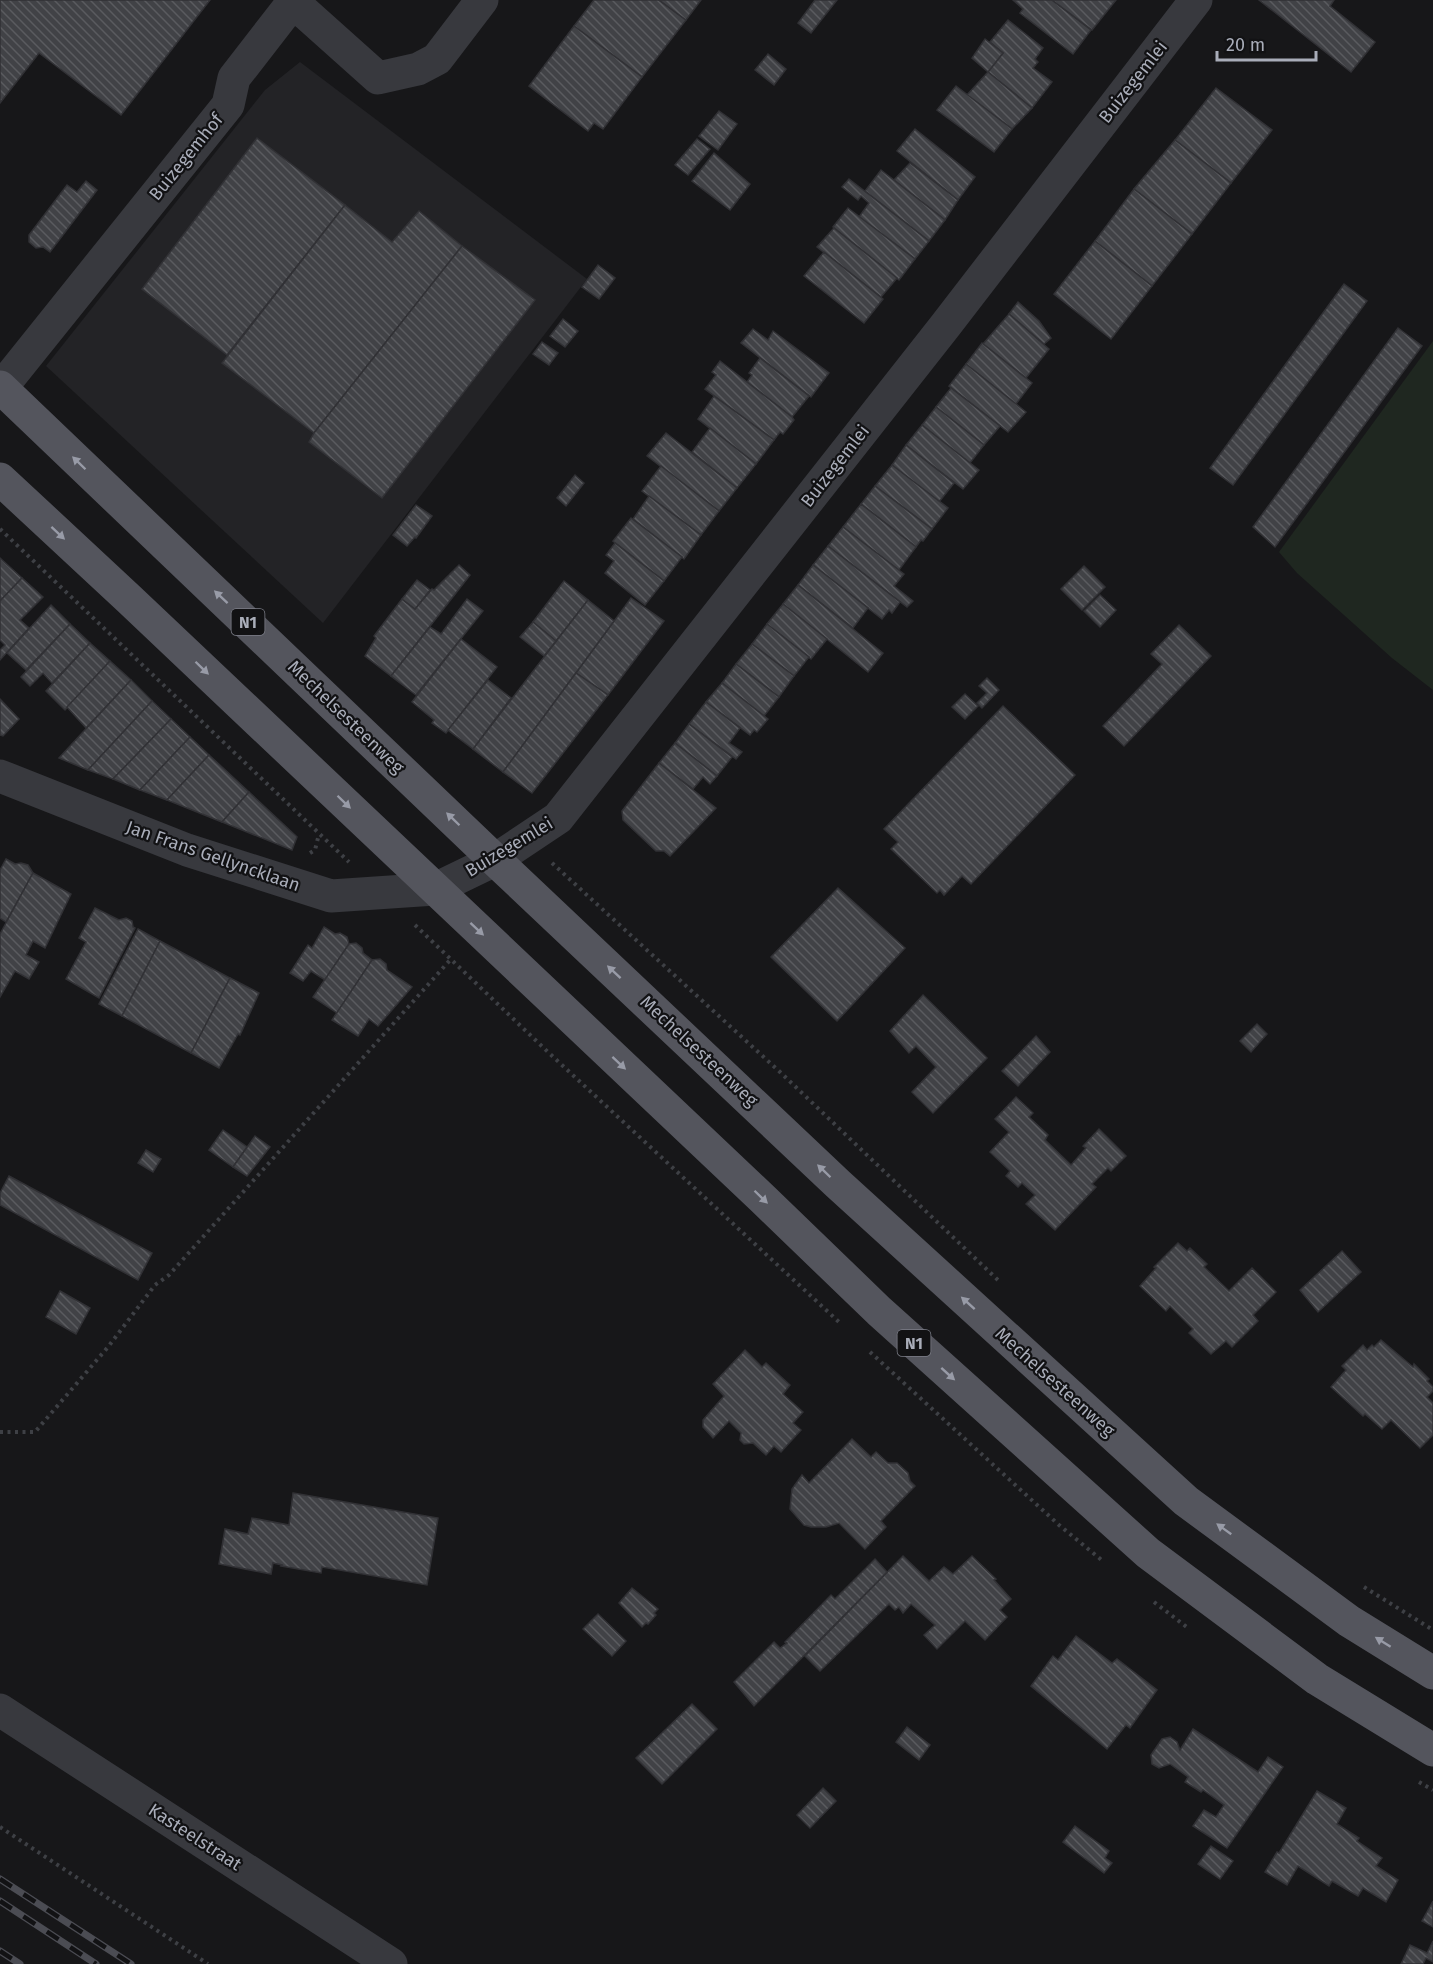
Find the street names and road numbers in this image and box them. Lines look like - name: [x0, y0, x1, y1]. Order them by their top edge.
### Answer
- street label: Buizegemlei: [1094, 36, 1172, 128]
- street label: Buizegemhof: [144, 108, 229, 205]
- street label: Buizegemlei: [796, 420, 874, 512]
- road number: N1: [232, 609, 264, 635]
- street label: Mechelsesteenweg: [283, 656, 409, 779]
- street label: Buizegemlei: [461, 812, 557, 882]
- street label: Jan Frans Gellyncklaan: [123, 816, 303, 896]
- street label: Mechelsesteenweg: [635, 991, 763, 1112]
- street label: Mechelsesteenweg: [991, 1323, 1120, 1442]
- road number: N1: [898, 1330, 930, 1356]
- street label: Kasteelstraat: [144, 1799, 246, 1876]

